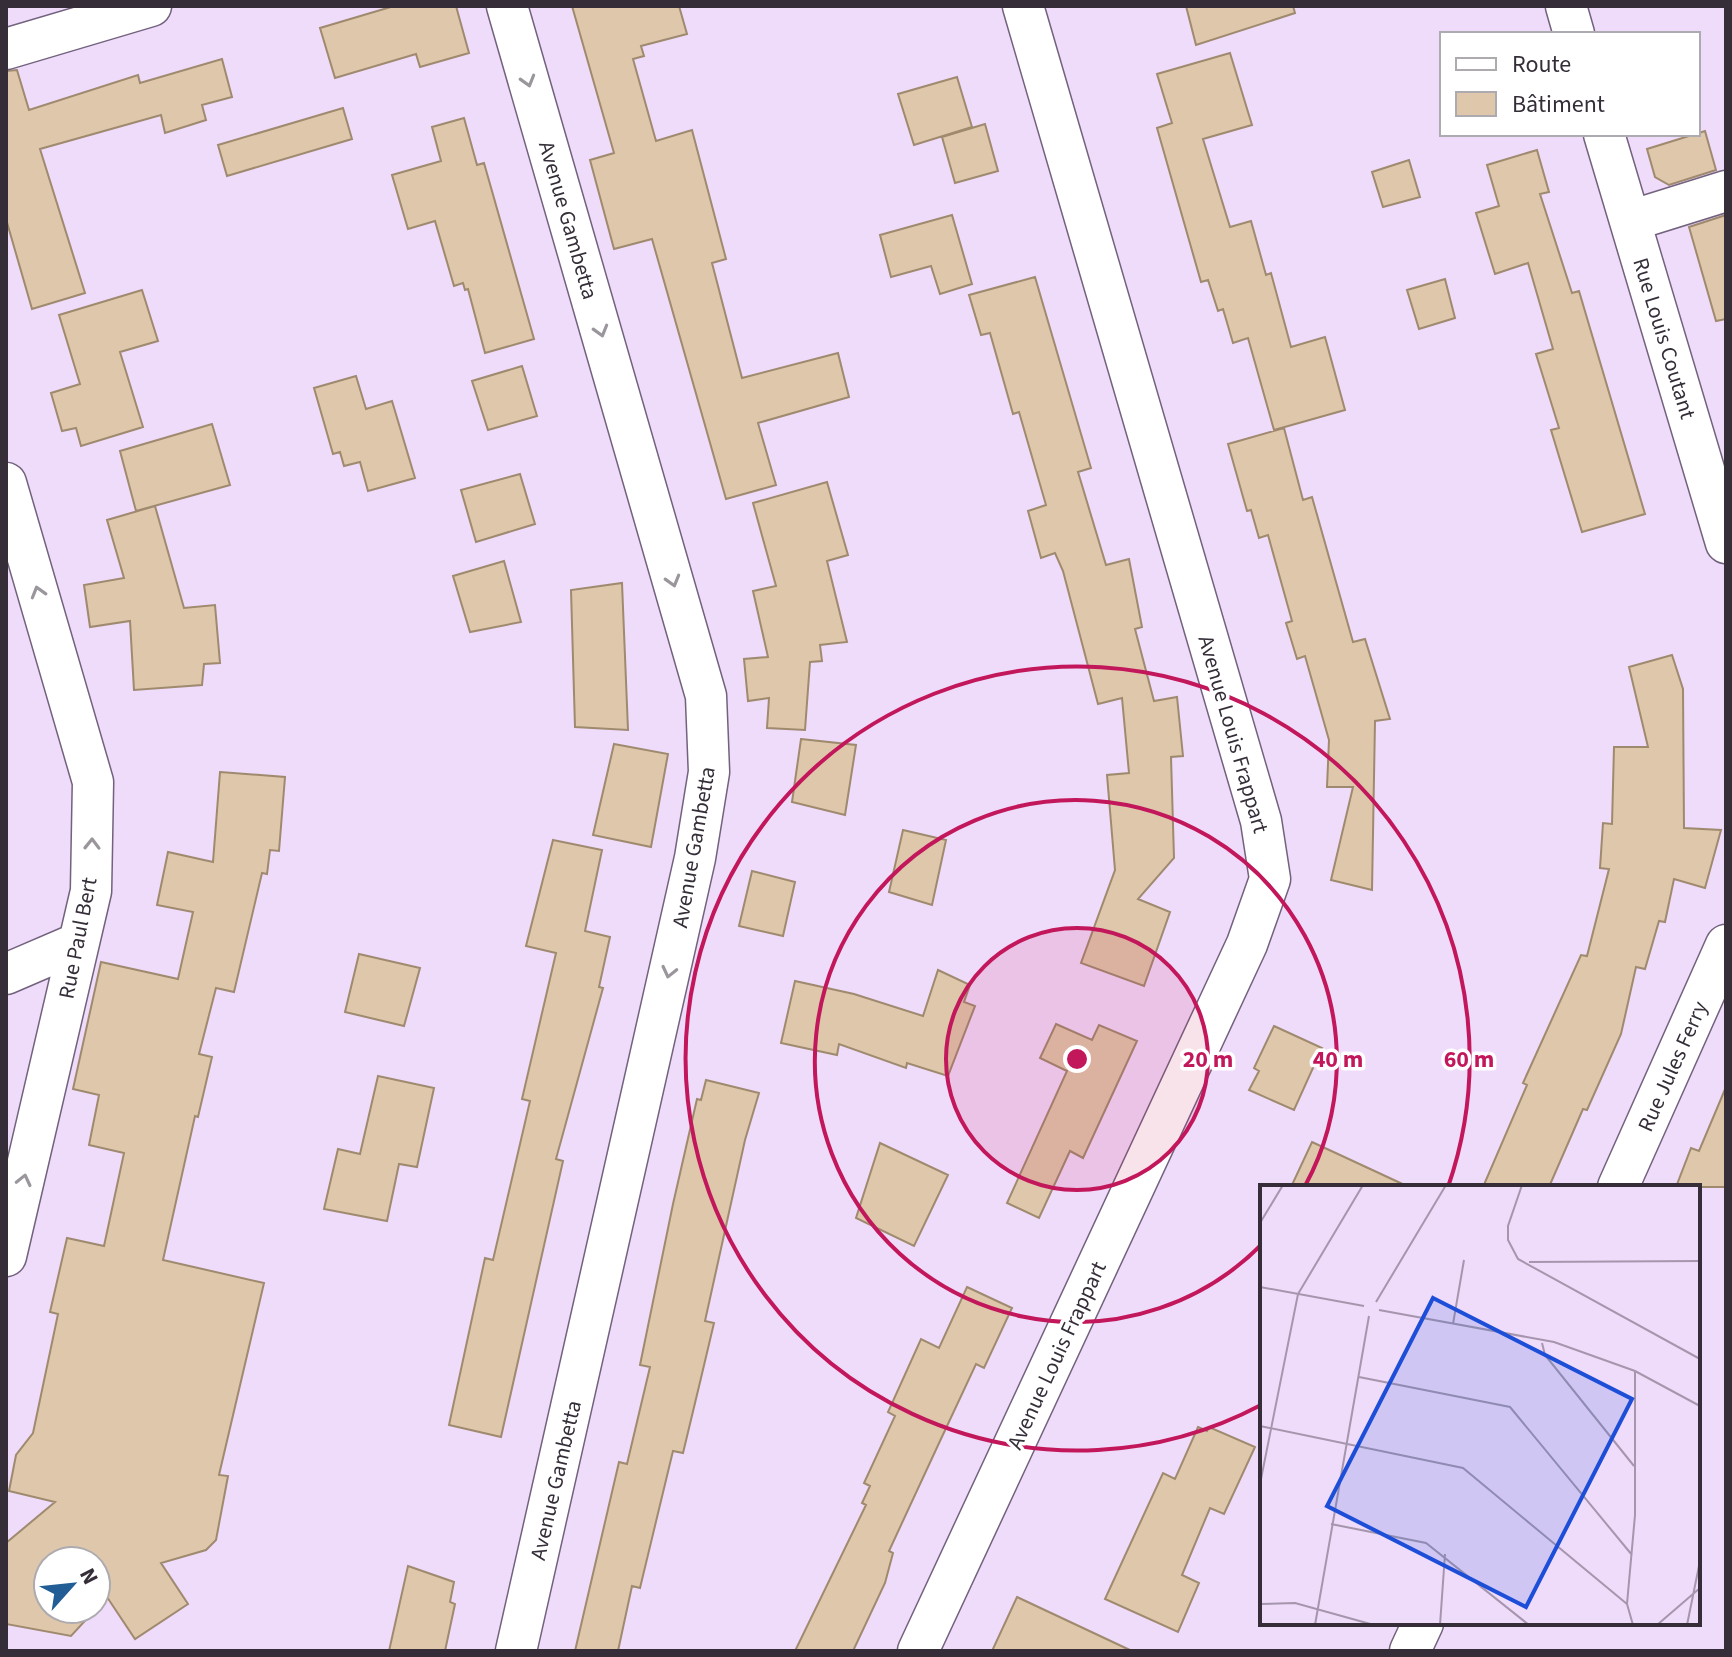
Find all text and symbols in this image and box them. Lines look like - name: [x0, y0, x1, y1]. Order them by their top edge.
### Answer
- legend: [1440, 32, 1700, 136]
- text: Route: [1512, 47, 1571, 82]
- one-way arrow: [519, 73, 535, 87]
- text: Bâtiment: [1512, 87, 1605, 122]
- street label: Avenue Gambetta: [530, 138, 606, 303]
- street label: Rue Louis Coutant: [1624, 254, 1704, 423]
- one-way arrow: [591, 323, 608, 337]
- one-way arrow: [664, 573, 680, 587]
- one-way arrow: [30, 585, 47, 599]
- street label: Avenue Louis Frappart: [1189, 632, 1277, 837]
- street label: Avenue Gambetta: [664, 764, 724, 930]
- one-way arrow: [83, 837, 100, 850]
- street label: Rue Paul Bert: [51, 874, 106, 1002]
- one-way arrow: [661, 964, 678, 978]
- street label: Rue Jules Ferry: [1630, 995, 1716, 1137]
- text: 20 m: [1183, 1042, 1233, 1077]
- text: 40 m: [1313, 1042, 1363, 1077]
- text: 60 m: [1444, 1042, 1494, 1077]
- centre of rings: [1063, 1045, 1091, 1073]
- one-way arrow: [14, 1174, 31, 1187]
- inset map: [1260, 1185, 1700, 1625]
- street label: Avenue Louis Frappart: [999, 1256, 1115, 1455]
- street label: Avenue Gambetta: [522, 1397, 590, 1563]
- north arrow: [32, 1545, 112, 1625]
- text: N: [71, 1563, 107, 1590]

